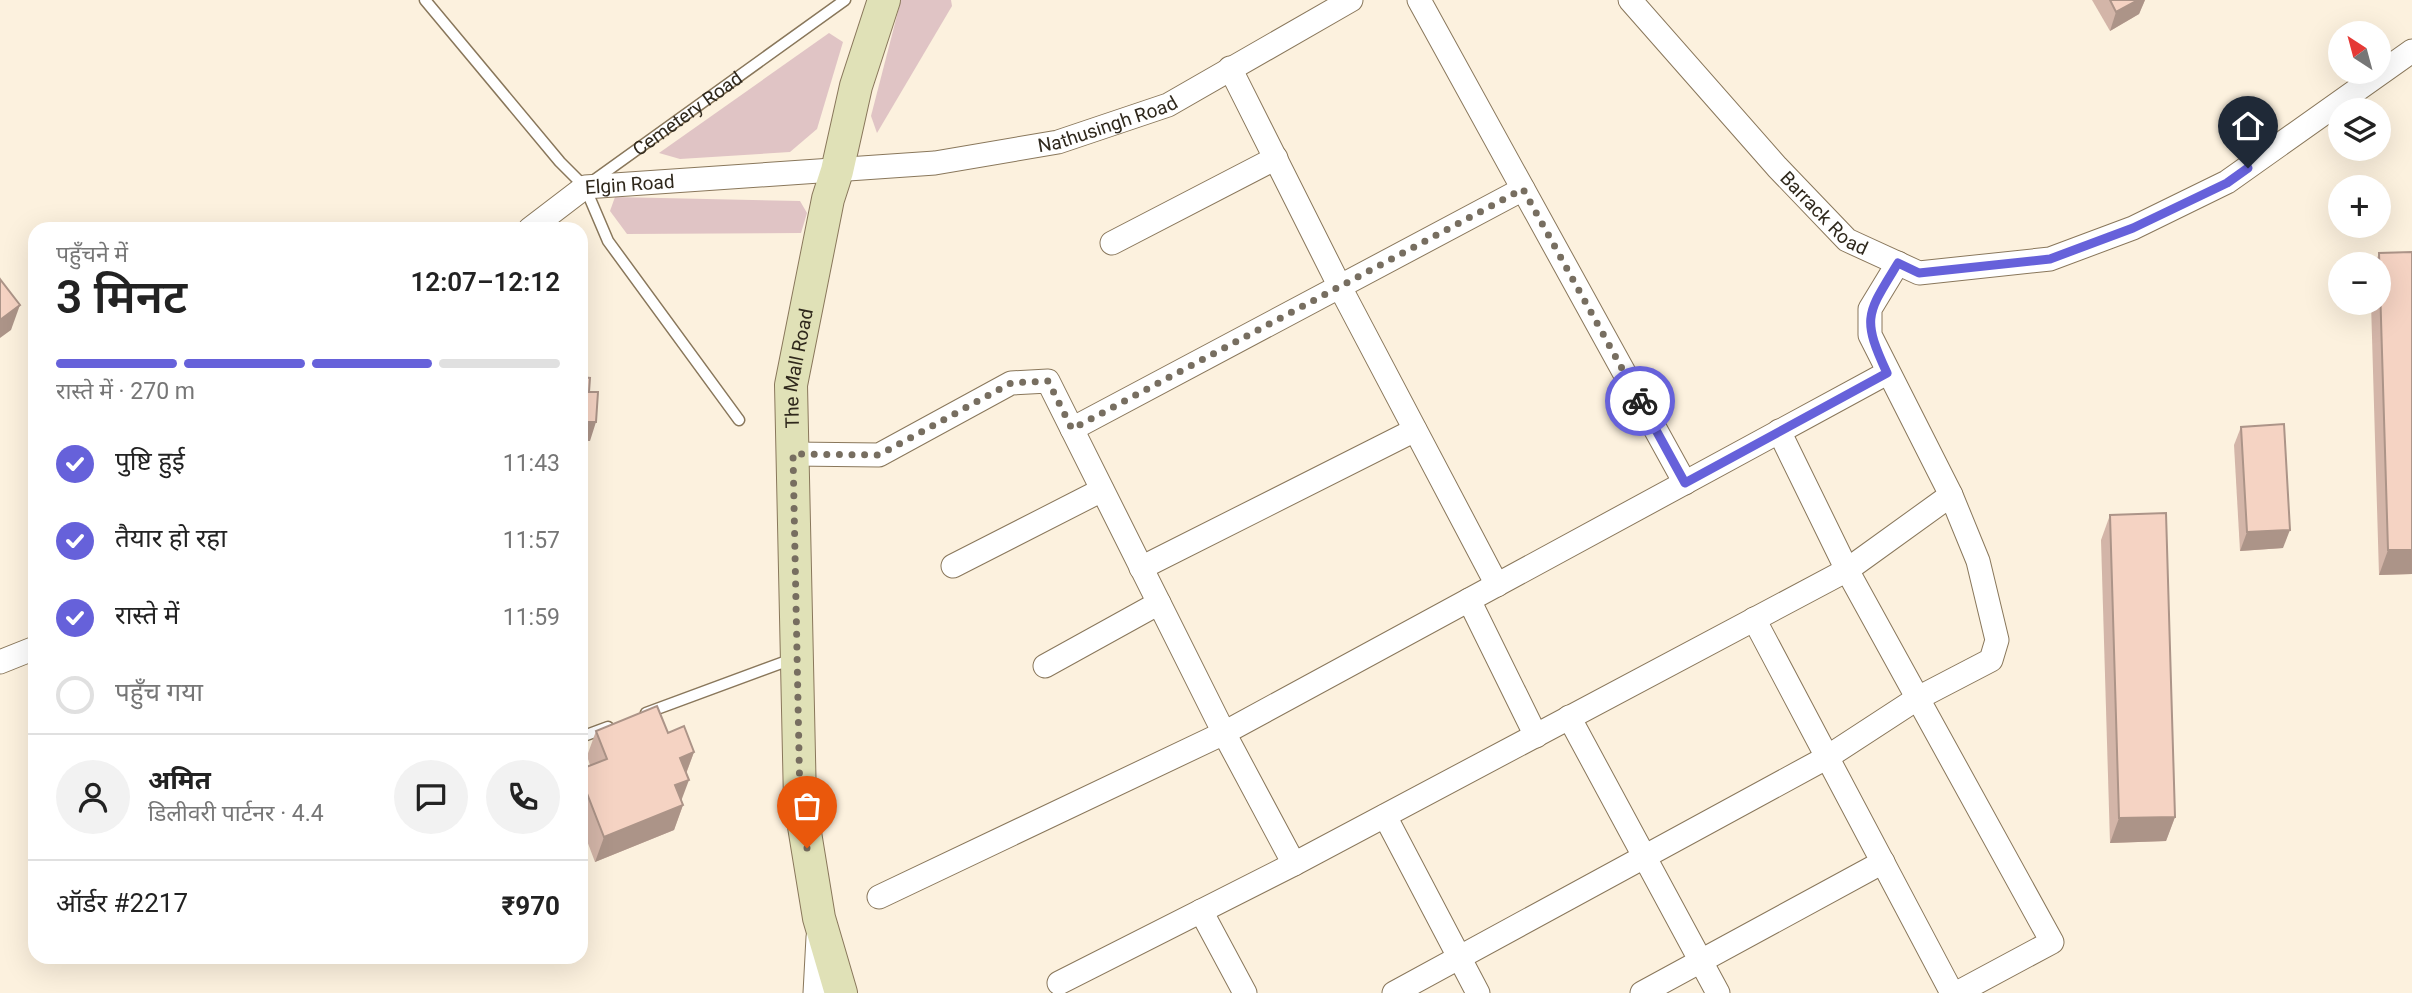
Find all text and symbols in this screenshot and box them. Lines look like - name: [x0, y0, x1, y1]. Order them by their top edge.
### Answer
- north arrow: [2328, 21, 2390, 84]
- map controls: [2328, 21, 2391, 315]
- street label: Cemetery Road: [628, 66, 746, 160]
- street label: Nathusingh Road: [1036, 91, 1181, 157]
- pin: [2218, 96, 2278, 168]
- button: layers: [2328, 98, 2391, 161]
- icon: home: [2229, 107, 2267, 145]
- street label: Barrack Road: [1776, 166, 1872, 260]
- street label: Elgin Road: [584, 169, 675, 198]
- button: +: [2328, 175, 2391, 238]
- text: पहुँचने में: [56, 241, 128, 268]
- button: −: [2328, 252, 2391, 315]
- text: 12:07–12:12: [410, 267, 560, 297]
- text: 3 मिनट: [56, 270, 187, 324]
- street label: The Mall Road: [778, 306, 817, 429]
- courier: [1605, 366, 1675, 436]
- text: रास्ते में · 270 m: [56, 378, 195, 405]
- icon: bike: [1621, 382, 1659, 420]
- icon: check: [56, 445, 94, 483]
- text: पुष्टि हुई: [115, 446, 185, 476]
- text: 11:43: [503, 450, 560, 477]
- icon: check: [56, 522, 94, 560]
- text: तैयार हो रहा: [115, 523, 227, 553]
- text: 11:57: [503, 527, 560, 554]
- icon: check: [56, 599, 94, 637]
- text: रास्ते में: [115, 600, 179, 630]
- text: 11:59: [503, 604, 560, 631]
- text: पहुँच गया: [115, 677, 203, 707]
- button: person: [56, 760, 130, 834]
- button: chat: [394, 760, 468, 834]
- button: phone: [486, 760, 560, 834]
- text: अमित: [148, 765, 211, 795]
- pin: [777, 776, 837, 848]
- icon: bag: [788, 787, 826, 825]
- text: डिलीवरी पार्टनर · 4.4: [148, 800, 324, 827]
- text: ऑर्डर #2217: [56, 888, 188, 918]
- text: ₹970: [502, 891, 560, 921]

